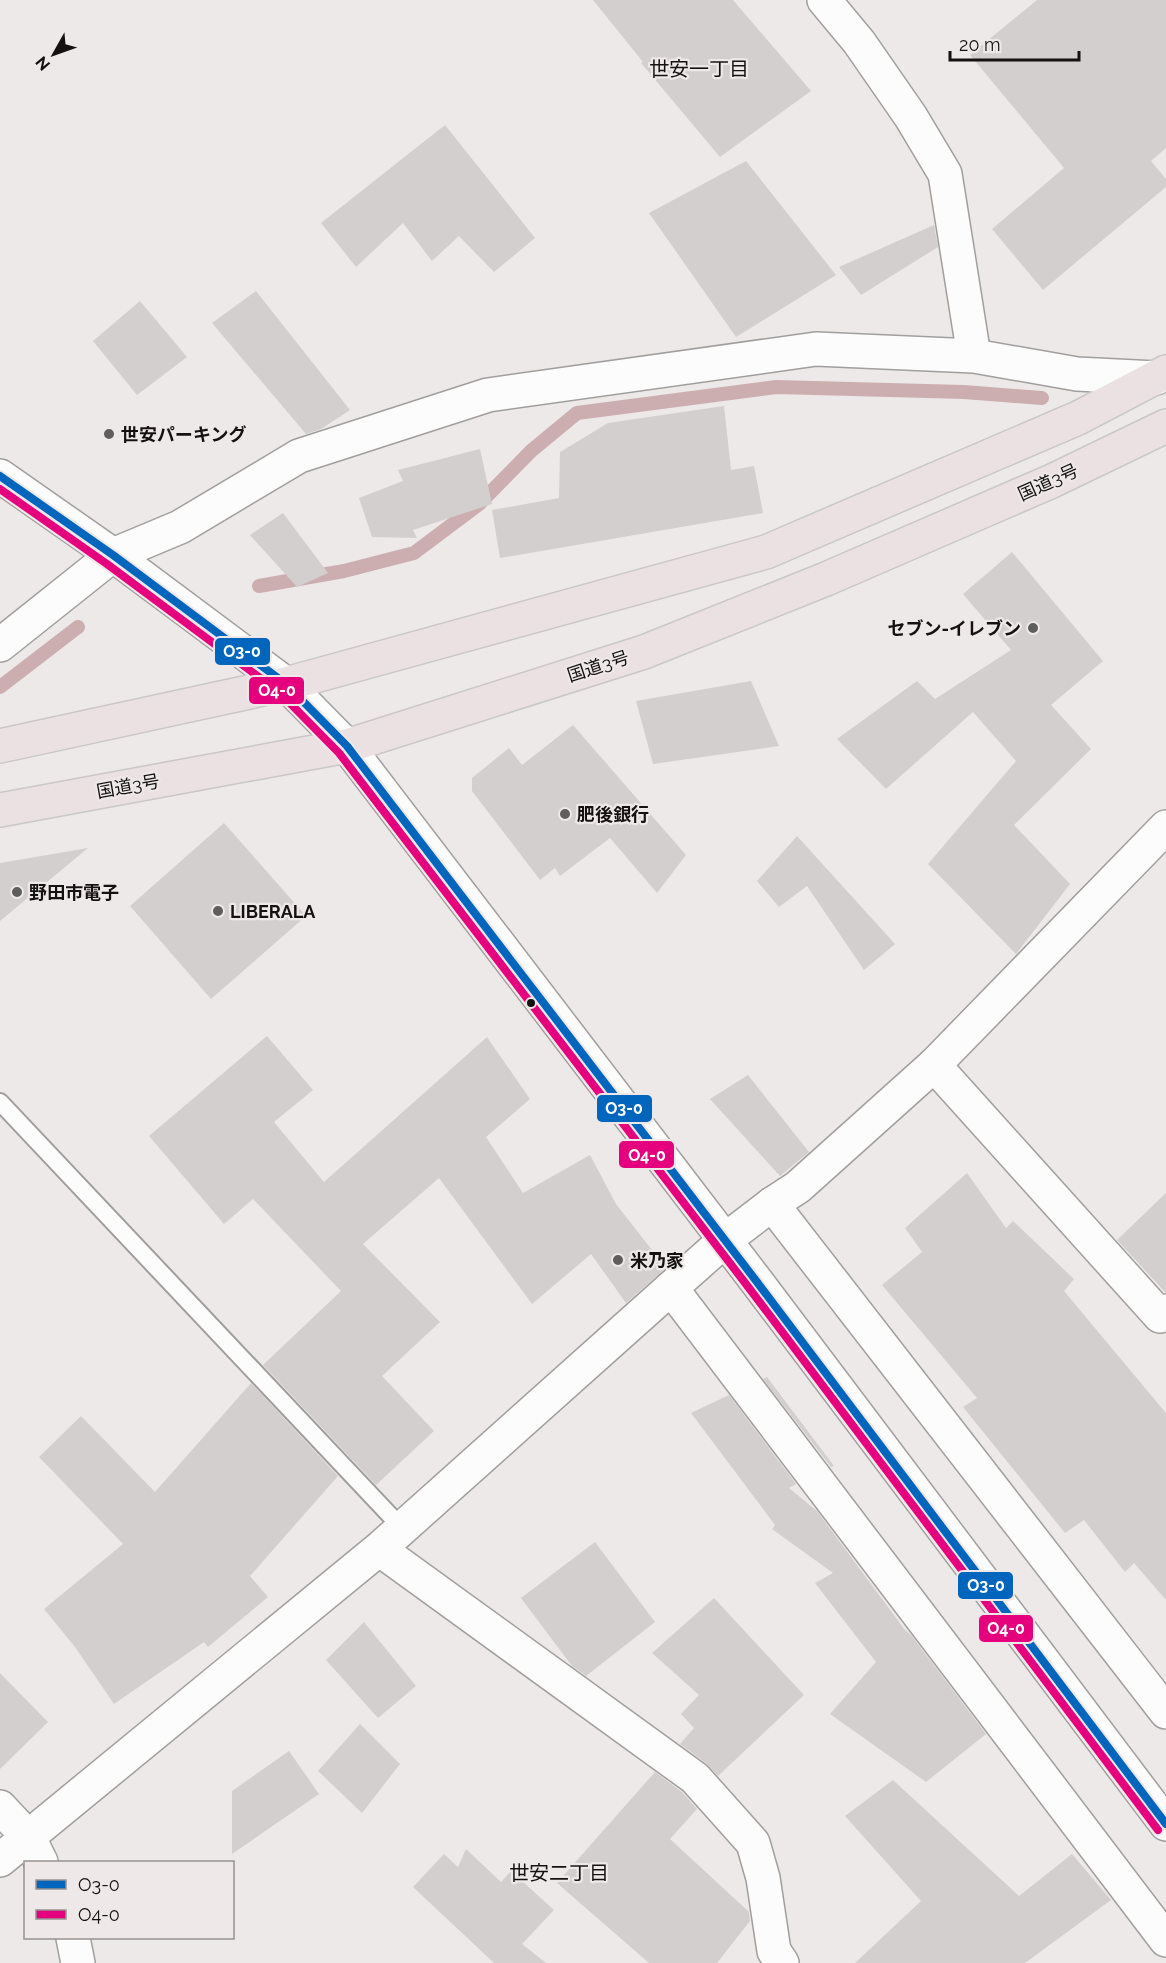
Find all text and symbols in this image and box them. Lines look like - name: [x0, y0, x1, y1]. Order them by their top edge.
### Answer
- north arrow: [24, 24, 84, 84]
- scale bar: [950, 24, 1079, 62]
- text: 20 m: [959, 34, 1001, 55]
- text: N: [32, 53, 54, 74]
- district label: 世安一丁目: [649, 57, 749, 81]
- place label: 世安パーキング: [121, 424, 246, 445]
- marker: 世安パーキング: [102, 427, 116, 441]
- street label: 国道3号: [1015, 459, 1081, 505]
- place label: セブン-イレブン: [887, 618, 1021, 639]
- marker: セブン-イレブン: [1026, 621, 1040, 635]
- line badge: O3-0: [214, 637, 271, 666]
- text: O3-0: [223, 642, 261, 661]
- street label: 国道3号: [564, 646, 632, 686]
- line badge: O4-0: [248, 676, 305, 705]
- text: O4-0: [258, 681, 296, 700]
- street label: 国道3号: [95, 770, 161, 802]
- place label: 肥後銀行: [577, 804, 649, 825]
- marker: 肥後銀行: [558, 807, 572, 821]
- place label: 野田市電子: [29, 882, 119, 903]
- marker: 野田市電子: [10, 885, 24, 899]
- place label: LIBERALA: [230, 901, 316, 922]
- marker: LIBERALA: [211, 904, 225, 918]
- unlabelled marker: [525, 997, 537, 1009]
- line badge: O3-0: [596, 1094, 653, 1123]
- text: O3-0: [605, 1099, 643, 1118]
- line badge: O4-0: [618, 1140, 675, 1169]
- text: O4-0: [628, 1146, 666, 1165]
- place label: 米乃家: [630, 1250, 684, 1271]
- marker: 米乃家: [611, 1253, 625, 1267]
- line badge: O3-0: [957, 1571, 1014, 1600]
- text: O3-0: [967, 1576, 1005, 1595]
- line badge: O4-0: [978, 1614, 1034, 1643]
- text: O4-0: [987, 1619, 1025, 1638]
- legend: [24, 1861, 234, 1939]
- district label: 世安二丁目: [509, 1861, 609, 1885]
- text: O3-0: [78, 1874, 120, 1895]
- text: O4-0: [78, 1904, 120, 1925]

